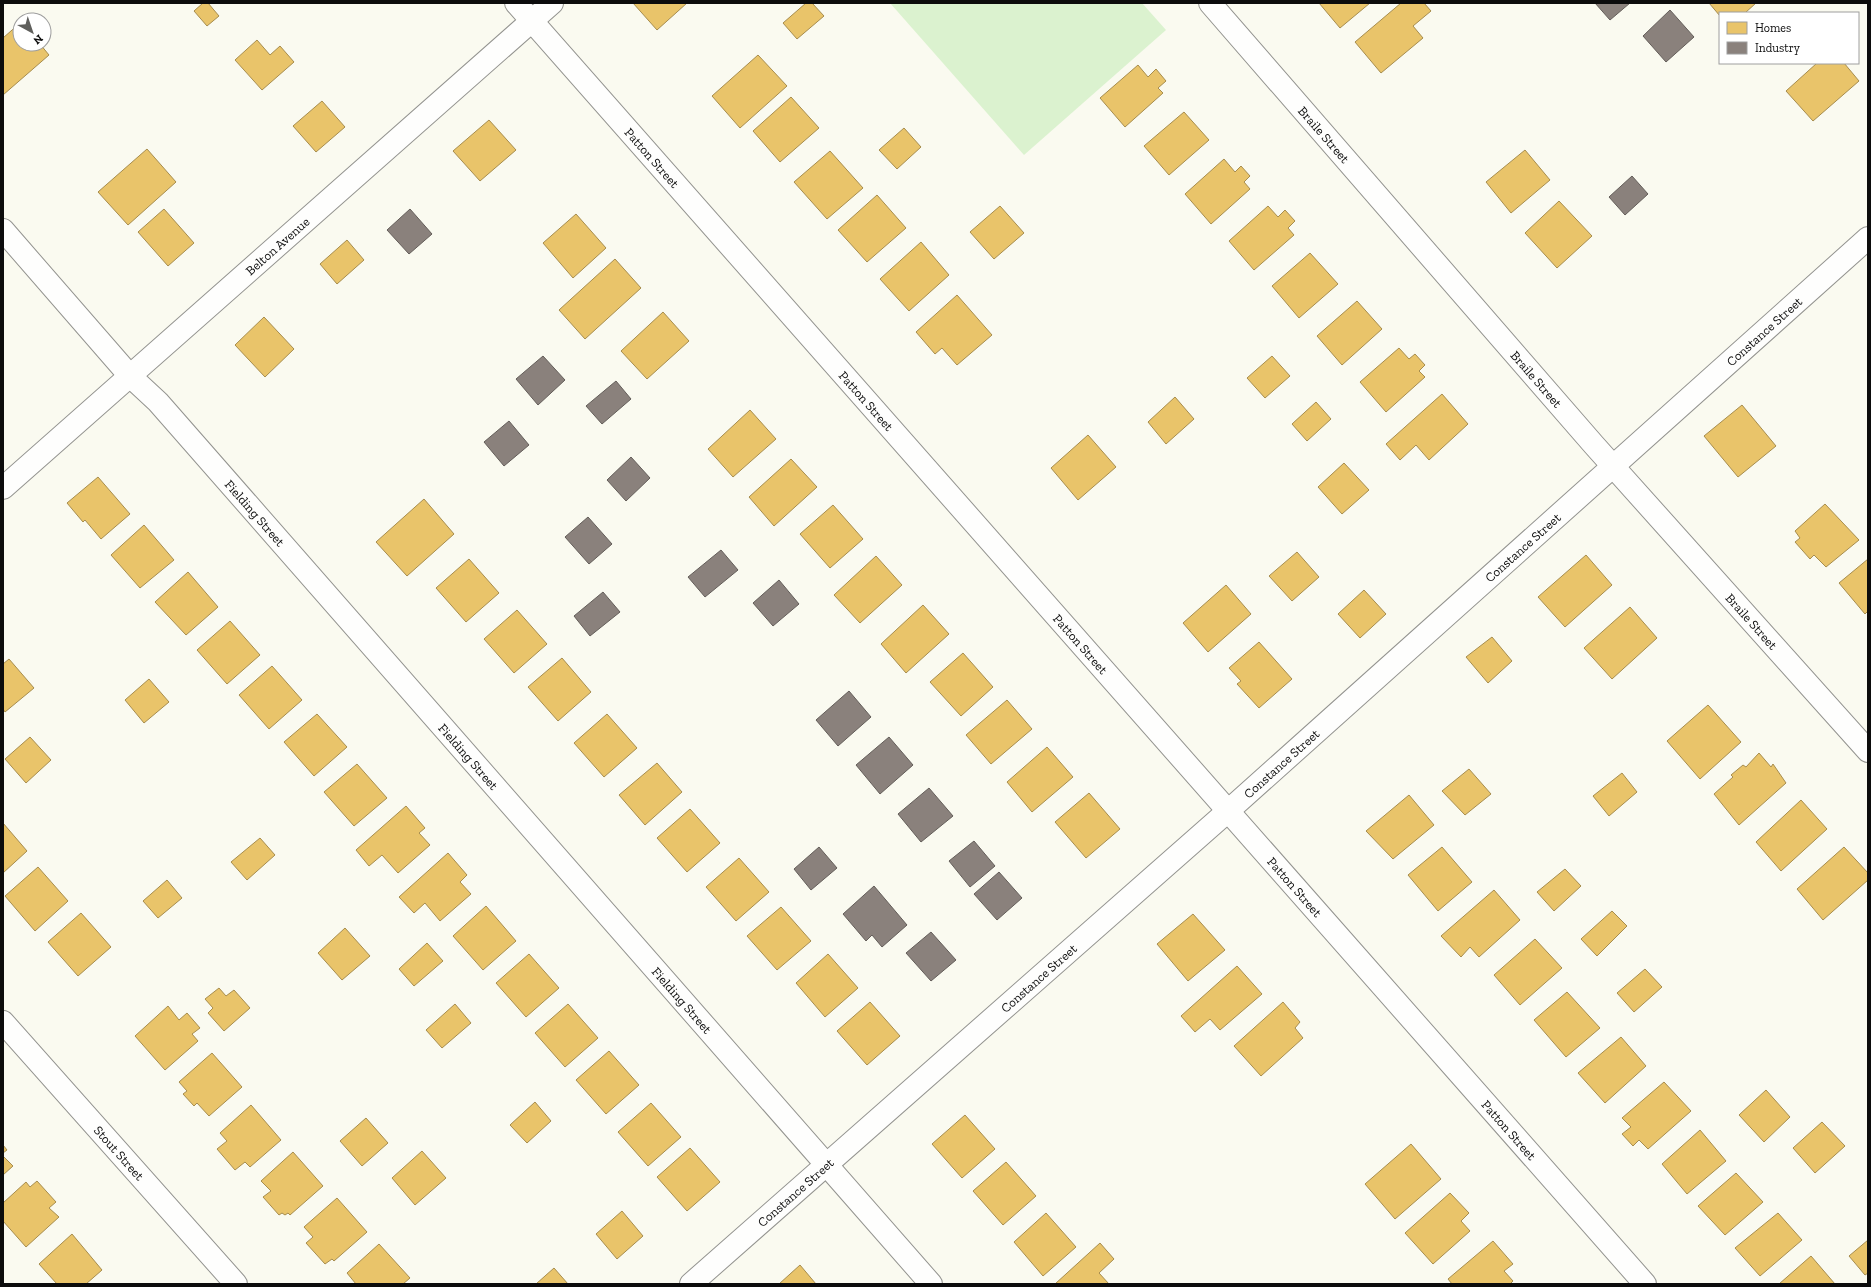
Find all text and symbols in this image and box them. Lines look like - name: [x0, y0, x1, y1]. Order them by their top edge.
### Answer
- north arrow: [12, 12, 52, 52]
- legend: [1719, 12, 1859, 64]
- text: Homes: [1755, 21, 1791, 35]
- text: N: [30, 32, 45, 47]
- text: Industry: [1755, 41, 1801, 55]
- street label: Braile Street: [1295, 103, 1353, 166]
- street label: Patton Street: [622, 125, 682, 191]
- street label: Belton Avenue: [243, 214, 313, 278]
- street label: Constance Street: [1723, 294, 1805, 369]
- street label: Braile Street: [1508, 348, 1565, 411]
- street label: Patton Street: [836, 368, 897, 434]
- street label: Fielding Street: [222, 477, 288, 549]
- street label: Constance Street: [1482, 510, 1564, 585]
- street label: Braile Street: [1722, 590, 1780, 653]
- street label: Patton Street: [1050, 611, 1111, 677]
- street label: Fielding Street: [435, 721, 501, 793]
- street label: Constance Street: [1241, 726, 1322, 801]
- street label: Patton Street: [1264, 854, 1325, 920]
- street label: Constance Street: [998, 941, 1080, 1016]
- street label: Fielding Street: [649, 964, 715, 1037]
- street label: Patton Street: [1478, 1097, 1539, 1163]
- street label: Stout Street: [91, 1123, 147, 1184]
- street label: Constance Street: [755, 1155, 837, 1230]

